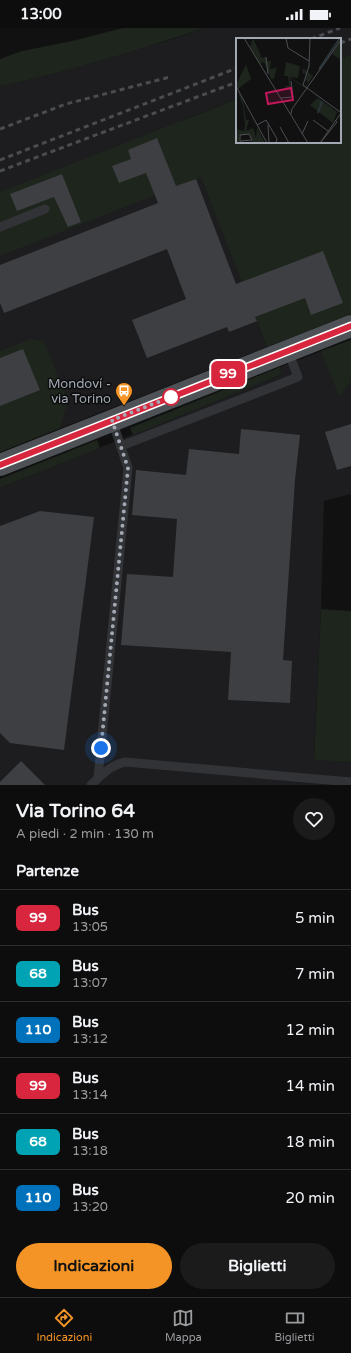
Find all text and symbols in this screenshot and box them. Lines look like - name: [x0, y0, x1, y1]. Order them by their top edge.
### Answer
- text: 13:00: [20, 5, 62, 23]
- inset map: [236, 38, 341, 143]
- line badge: 99: [210, 361, 246, 387]
- text: 99: [219, 365, 237, 382]
- place label: Mondoví - via Torino: [48, 376, 111, 407]
- bus stop icon: Mondoví - via Torino: [114, 381, 134, 406]
- unlabelled marker: [162, 388, 180, 406]
- your location: [91, 738, 111, 758]
- button: heart: [293, 798, 335, 840]
- text: Via Torino 64: [16, 800, 135, 822]
- text: A piedi · 2 min · 130 m: [16, 826, 154, 842]
- text: Partenze: [16, 862, 79, 880]
- text: Bus: [72, 901, 99, 919]
- text: 99: [29, 909, 47, 926]
- text: 5 min: [295, 909, 335, 927]
- text: 13:05: [72, 919, 108, 935]
- text: Bus: [72, 957, 99, 975]
- text: 68: [29, 965, 47, 982]
- text: 7 min: [295, 965, 335, 983]
- text: 13:07: [72, 975, 108, 991]
- text: Bus: [72, 1013, 99, 1031]
- text: 110: [25, 1021, 51, 1038]
- text: 12 min: [286, 1021, 335, 1039]
- text: 13:12: [72, 1031, 108, 1047]
- text: Bus: [72, 1069, 99, 1087]
- text: 99: [29, 1077, 47, 1094]
- text: 14 min: [286, 1077, 335, 1095]
- text: 13:14: [72, 1087, 108, 1103]
- text: Bus: [72, 1125, 99, 1143]
- text: 68: [29, 1133, 47, 1150]
- text: 18 min: [286, 1133, 335, 1151]
- text: 13:18: [72, 1143, 108, 1159]
- text: Bus: [72, 1181, 99, 1199]
- text: 110: [25, 1189, 51, 1206]
- text: 20 min: [286, 1189, 335, 1207]
- text: 13:20: [72, 1199, 108, 1215]
- button: Indicazioni: [16, 1243, 172, 1289]
- button: Biglietti: [180, 1243, 335, 1289]
- tab: Indicazioni: [36, 1307, 92, 1344]
- tab: Mappa: [165, 1307, 202, 1344]
- tab: Biglietti: [275, 1307, 315, 1344]

